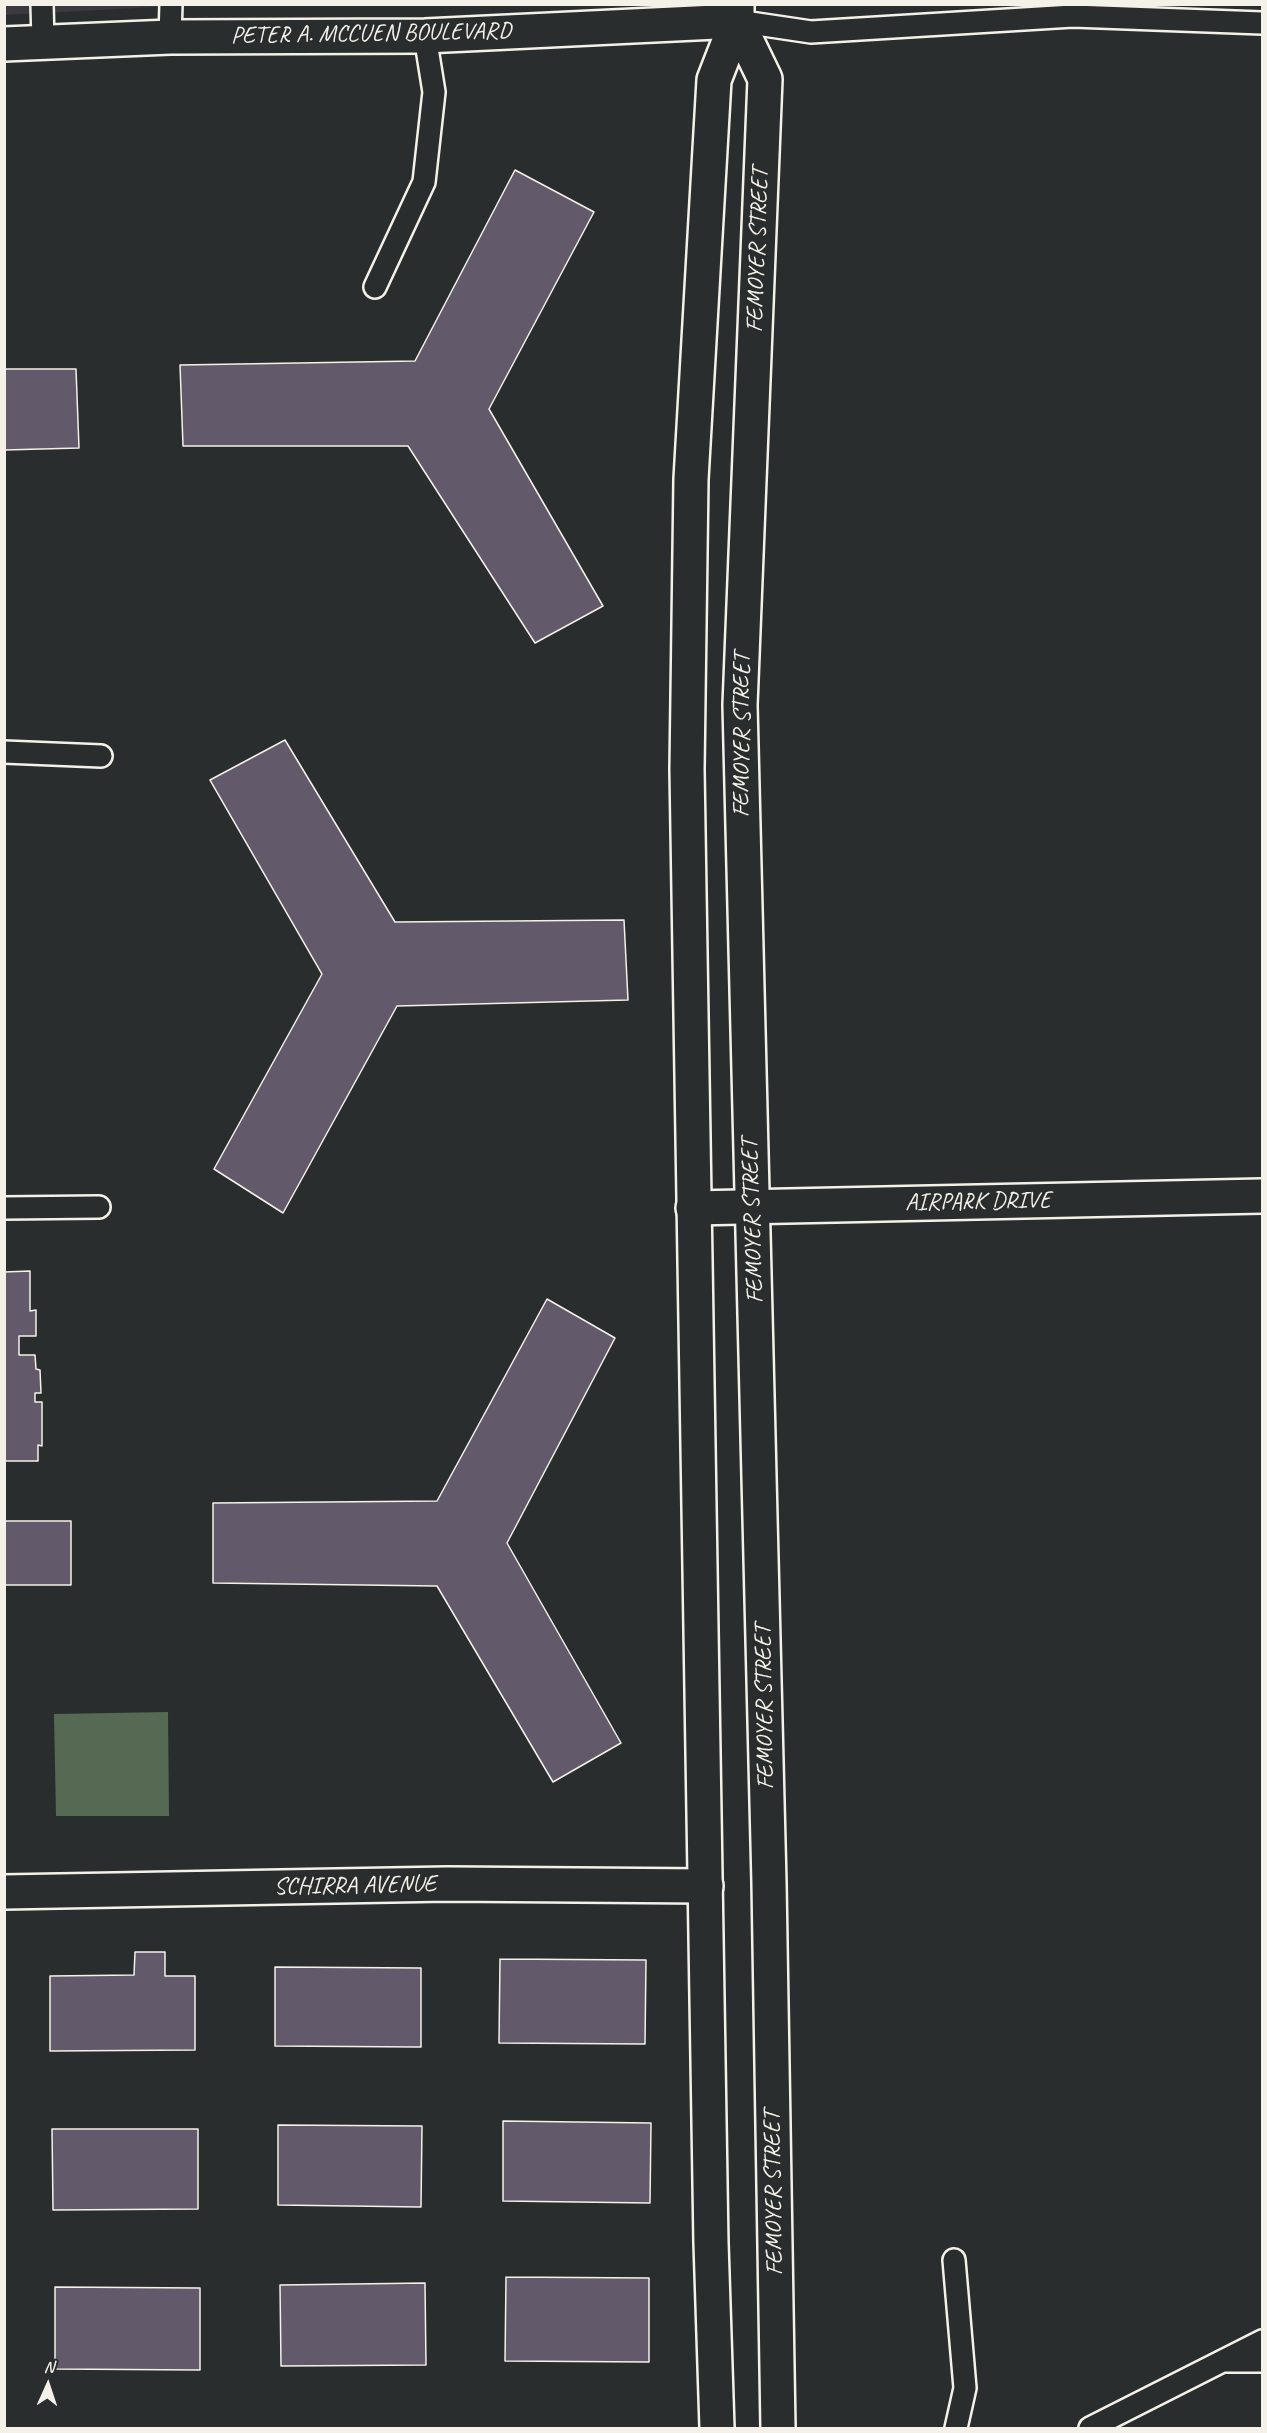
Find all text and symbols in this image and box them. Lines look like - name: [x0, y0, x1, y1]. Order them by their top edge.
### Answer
- street label: PETER A. MCCUEN BOULEVARD: [231, 17, 511, 51]
- street label: FEMOYER STREET: [741, 167, 775, 333]
- street label: FEMOYER STREET: [729, 653, 757, 817]
- street label: FEMOYER STREET: [736, 1138, 770, 1304]
- street label: AIRPARK DRIVE: [905, 1186, 1051, 1218]
- street label: FEMOYER STREET: [749, 1624, 781, 1790]
- street label: SCHIRRA AVENUE: [274, 1870, 436, 1902]
- street label: FEMOYER STREET: [758, 2110, 790, 2276]
- north arrow: [18, 2355, 78, 2415]
- text: N: [43, 2357, 54, 2377]

